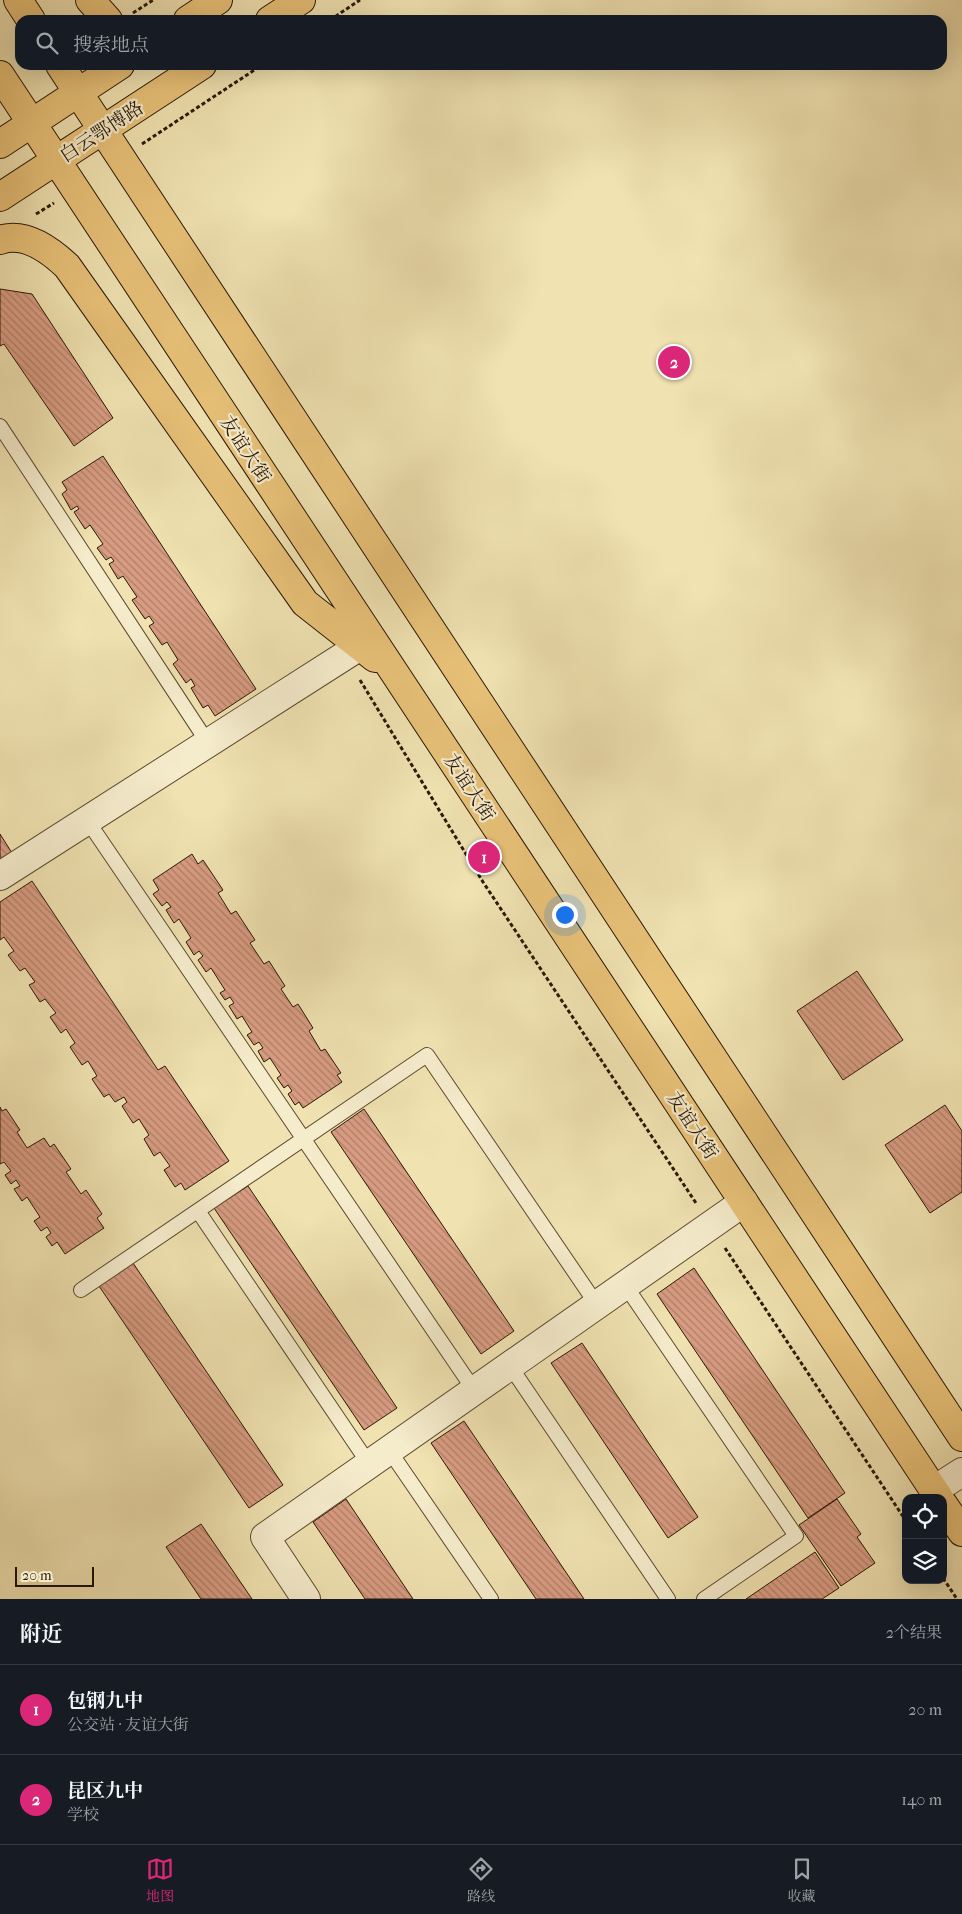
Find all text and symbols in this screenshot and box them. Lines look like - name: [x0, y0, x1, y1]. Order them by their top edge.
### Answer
- search box: [15, 15, 947, 70]
- icon: search: [33, 29, 61, 57]
- text: 搜索地点: [73, 34, 149, 56]
- street label: 白云鄂博路: [56, 97, 147, 167]
- pin: 2: [658, 343, 690, 381]
- street label: 友谊大街: [215, 412, 275, 487]
- street label: 友谊大街: [439, 750, 499, 825]
- pin: 1: [468, 838, 500, 876]
- your location: [552, 902, 578, 928]
- street label: 友谊大街: [662, 1088, 722, 1163]
- map controls: [902, 1494, 947, 1584]
- button: locate: [902, 1494, 947, 1539]
- button: layers: [902, 1539, 947, 1584]
- scale bar: [15, 1564, 94, 1587]
- text: 20 m: [22, 1567, 52, 1584]
- text: 附近: [20, 1622, 62, 1646]
- text: 2个结果: [886, 1623, 942, 1642]
- text: 包钢九中: [67, 1690, 143, 1712]
- text: 1: [33, 1700, 39, 1719]
- text: 20 m: [908, 1700, 942, 1719]
- text: 公交站 · 友谊大街: [67, 1715, 189, 1734]
- text: 昆区九中: [67, 1780, 143, 1802]
- text: 2: [32, 1790, 40, 1809]
- text: 140 m: [901, 1790, 942, 1809]
- text: 学校: [67, 1805, 99, 1824]
- tab: 地图: [146, 1855, 174, 1905]
- tab: 路线: [467, 1855, 495, 1905]
- tab: 收藏: [788, 1855, 816, 1905]

